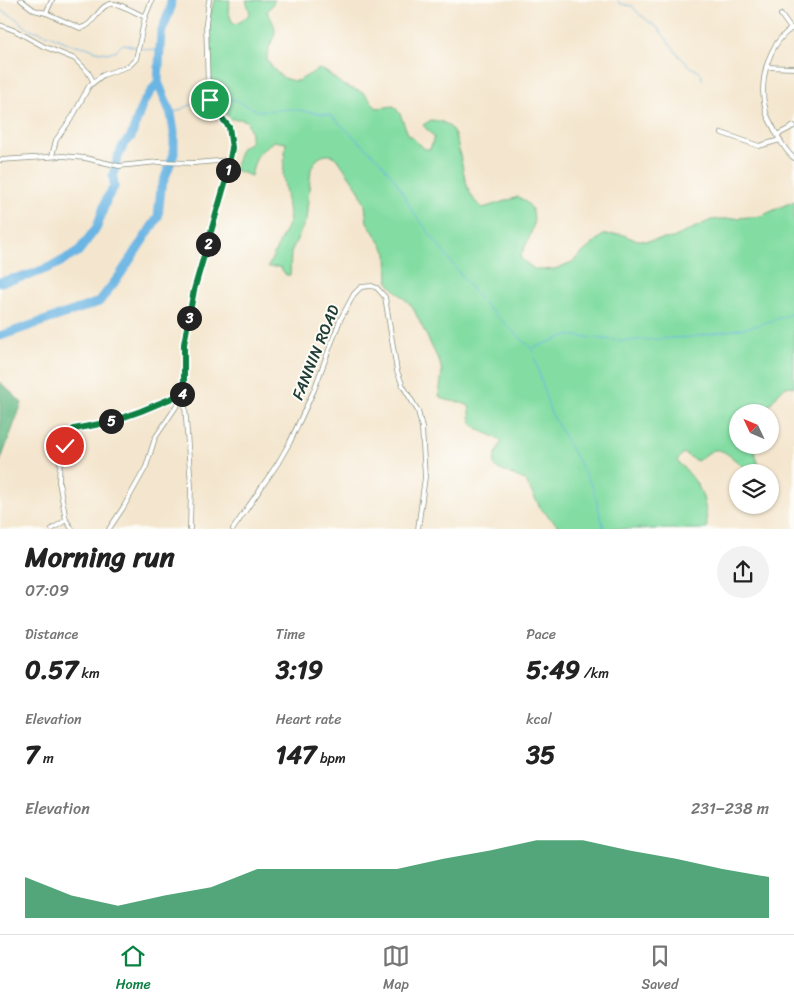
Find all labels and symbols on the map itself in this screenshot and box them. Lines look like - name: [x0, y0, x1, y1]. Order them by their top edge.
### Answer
- pin: [189, 79, 231, 121]
- pin: 1: [216, 158, 240, 182]
- pin: 2: [196, 232, 220, 256]
- street label: FANNIN ROAD: [283, 300, 348, 404]
- pin: 3: [176, 306, 202, 330]
- pin: 4: [170, 382, 194, 406]
- north arrow: [729, 404, 779, 454]
- pin: 5: [98, 408, 124, 434]
- pin: [44, 425, 86, 467]

